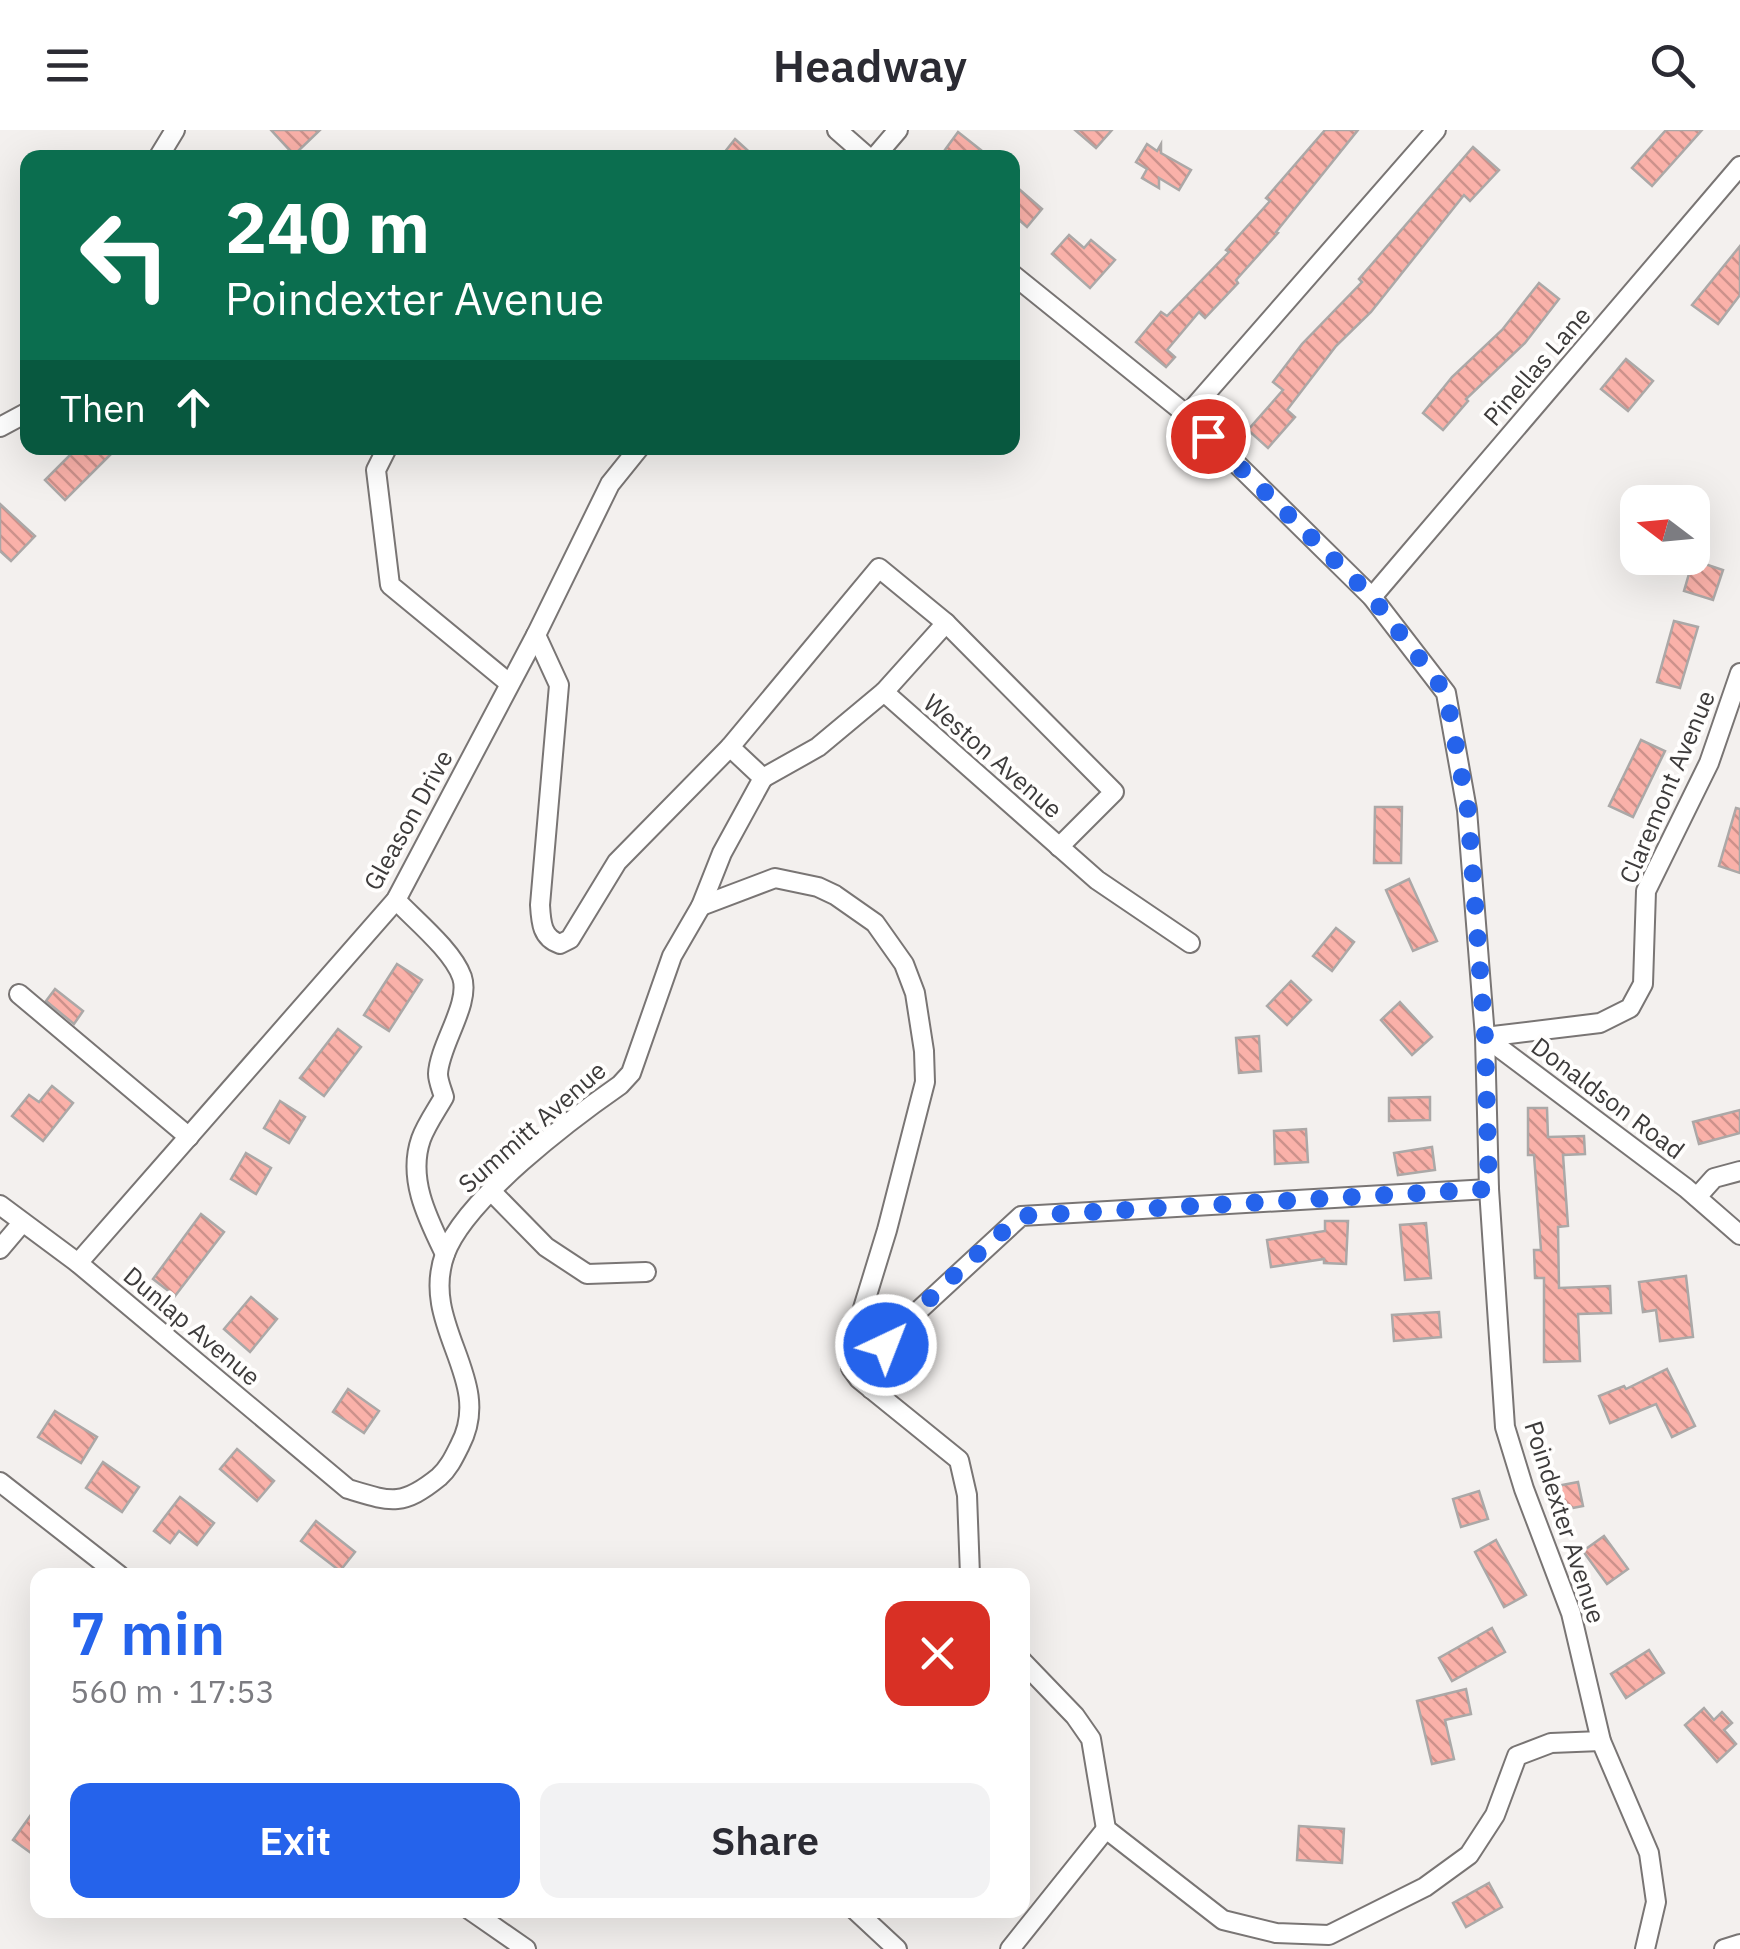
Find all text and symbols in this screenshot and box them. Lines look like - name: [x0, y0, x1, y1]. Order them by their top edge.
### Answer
- text: Headway: [773, 36, 967, 94]
- icon: menu: [40, 38, 95, 93]
- icon: search: [1645, 38, 1700, 93]
- text: 240 m: [225, 181, 430, 272]
- icon: left: [60, 190, 190, 320]
- text: Poindexter Avenue: [225, 269, 604, 327]
- street label: Pinellas Lane: [1476, 299, 1598, 432]
- icon: ahead: [166, 380, 221, 435]
- text: Then: [60, 383, 146, 432]
- pin: [1166, 394, 1251, 479]
- icon: arrive: [1181, 409, 1236, 464]
- north arrow: [1620, 485, 1710, 575]
- map controls: [1620, 485, 1710, 575]
- street label: Claremont Avenue: [1611, 685, 1722, 888]
- street label: Weston Avenue: [917, 686, 1070, 825]
- street label: Gleason Drive: [355, 744, 460, 896]
- street label: Donaldson Road: [1525, 1029, 1691, 1166]
- street label: Summitt Avenue: [451, 1053, 612, 1200]
- street label: Dunlap Avenue: [117, 1259, 268, 1393]
- position arrow: [834, 1293, 938, 1397]
- street label: Poindexter Avenue: [1517, 1417, 1614, 1627]
- text: 7 min: [70, 1593, 225, 1672]
- button: close: [885, 1601, 990, 1706]
- text: 560 m · 17:53: [70, 1670, 275, 1712]
- button: Exit: [70, 1783, 520, 1898]
- button: Share: [540, 1783, 990, 1898]

